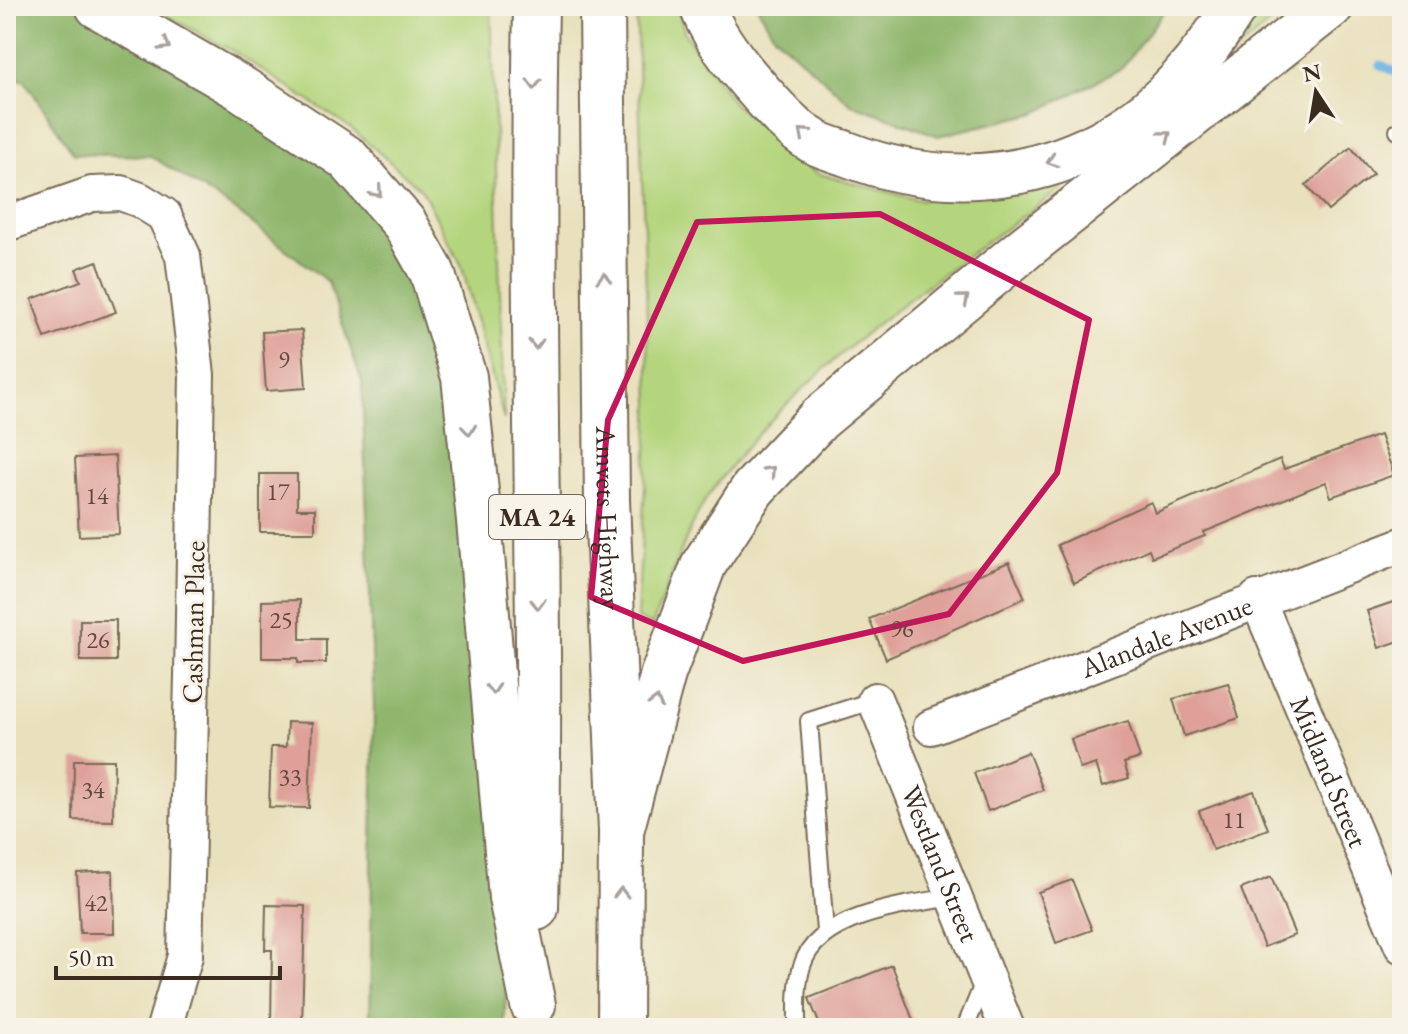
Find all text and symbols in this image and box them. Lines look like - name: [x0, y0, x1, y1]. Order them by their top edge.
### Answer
- one-way arrow: [157, 35, 171, 51]
- north arrow: [1276, 52, 1356, 132]
- text: N: [1300, 57, 1324, 89]
- one-way arrow: [526, 78, 543, 91]
- one-way arrow: [798, 128, 813, 143]
- one-way arrow: [1157, 131, 1171, 146]
- one-way arrow: [1046, 151, 1060, 167]
- one-way arrow: [368, 183, 382, 198]
- one-way arrow: [596, 271, 613, 284]
- one-way arrow: [954, 294, 969, 309]
- one-way arrow: [527, 338, 544, 351]
- house number: 9: [278, 344, 290, 375]
- one-way arrow: [461, 424, 478, 437]
- street label: Amvets Highway: [588, 425, 630, 611]
- one-way arrow: [760, 466, 774, 481]
- house number: 17: [266, 476, 290, 507]
- house number: 14: [85, 480, 109, 511]
- road number: MA 24: [489, 495, 585, 539]
- street label: Cashman Place: [174, 540, 212, 704]
- street label: Alandale Avenue: [1074, 587, 1257, 686]
- one-way arrow: [529, 598, 547, 611]
- house number: 25: [269, 604, 293, 635]
- house number: 96: [890, 613, 914, 644]
- house number: 26: [86, 624, 110, 655]
- one-way arrow: [484, 683, 501, 696]
- street label: Midland Street: [1282, 691, 1377, 853]
- one-way arrow: [646, 695, 663, 709]
- house number: 33: [278, 761, 302, 792]
- house number: 34: [81, 774, 105, 805]
- street label: Westland Street: [893, 780, 988, 947]
- house number: 11: [1222, 804, 1246, 835]
- one-way arrow: [612, 886, 630, 899]
- house number: 42: [84, 887, 108, 918]
- scale bar: [56, 930, 280, 980]
- text: 50 m: [68, 942, 115, 973]

